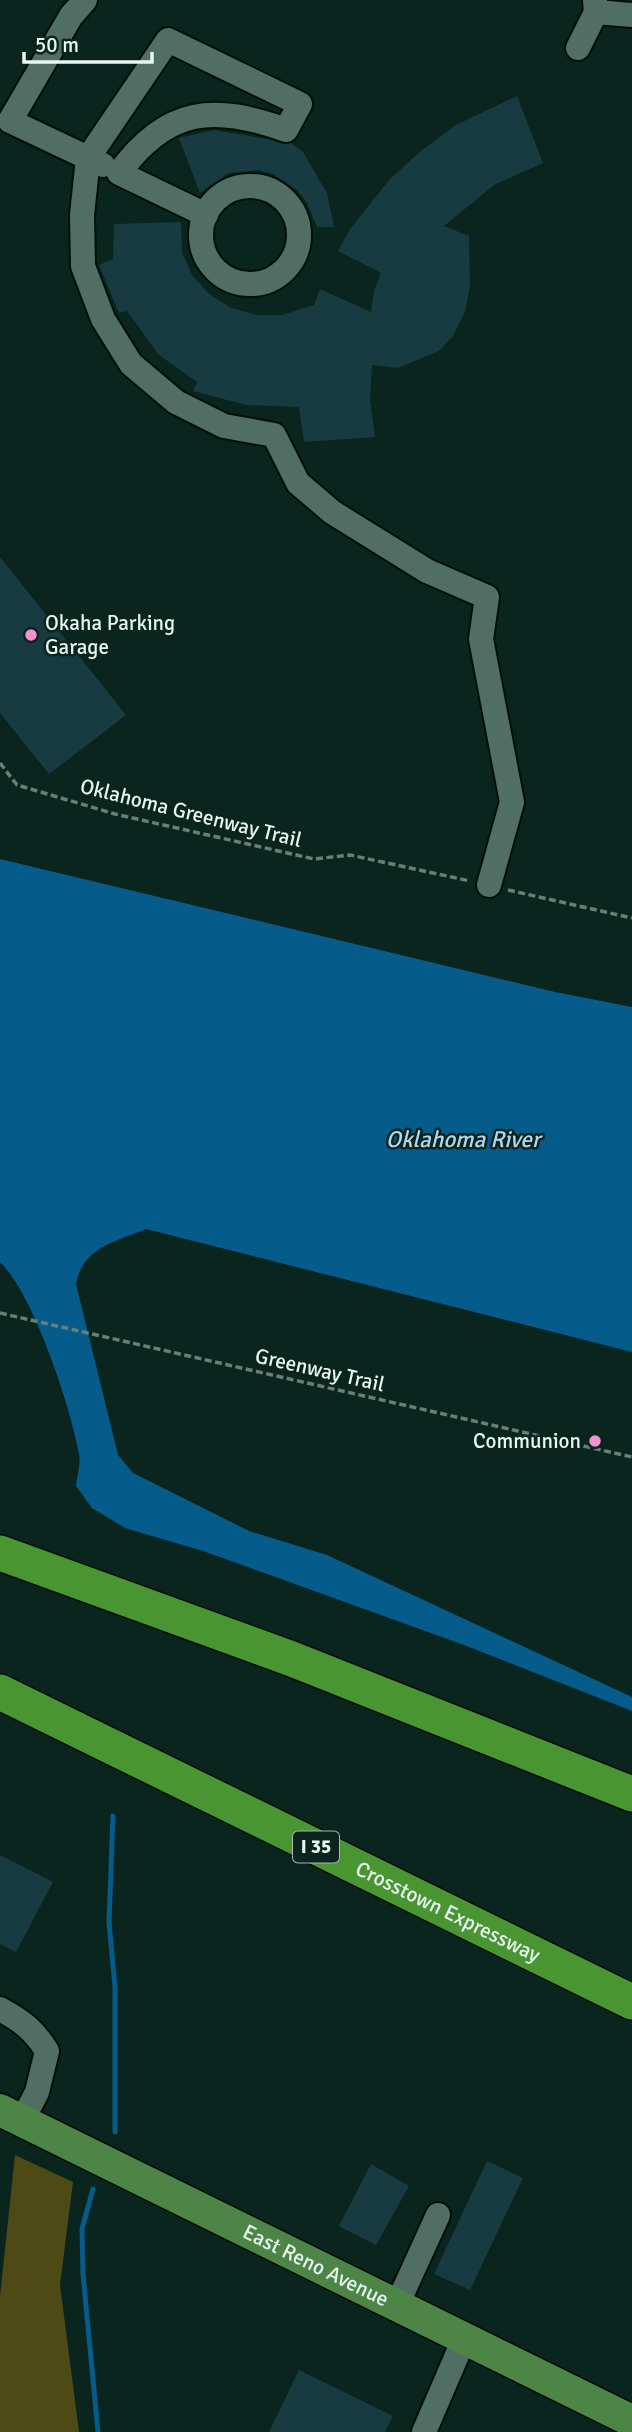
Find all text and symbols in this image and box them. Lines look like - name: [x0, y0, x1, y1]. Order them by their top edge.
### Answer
- scale bar: [24, 21, 152, 65]
- text: 50 m: [35, 32, 79, 58]
- place label: Okaha Parking Garage: [45, 610, 175, 660]
- marker: Okaha Parking Garage: [23, 627, 39, 643]
- street label: Oklahoma Greenway Trail: [78, 773, 304, 853]
- water label: Oklahoma River: [386, 1125, 544, 1154]
- street label: Greenway Trail: [253, 1342, 387, 1398]
- place label: Communion: [473, 1428, 581, 1454]
- marker: Communion: [587, 1433, 603, 1449]
- road number: I 35: [293, 1831, 339, 1862]
- street label: Crosstown Expressway: [351, 1855, 545, 1968]
- street label: East Reno Avenue: [239, 2219, 393, 2312]

